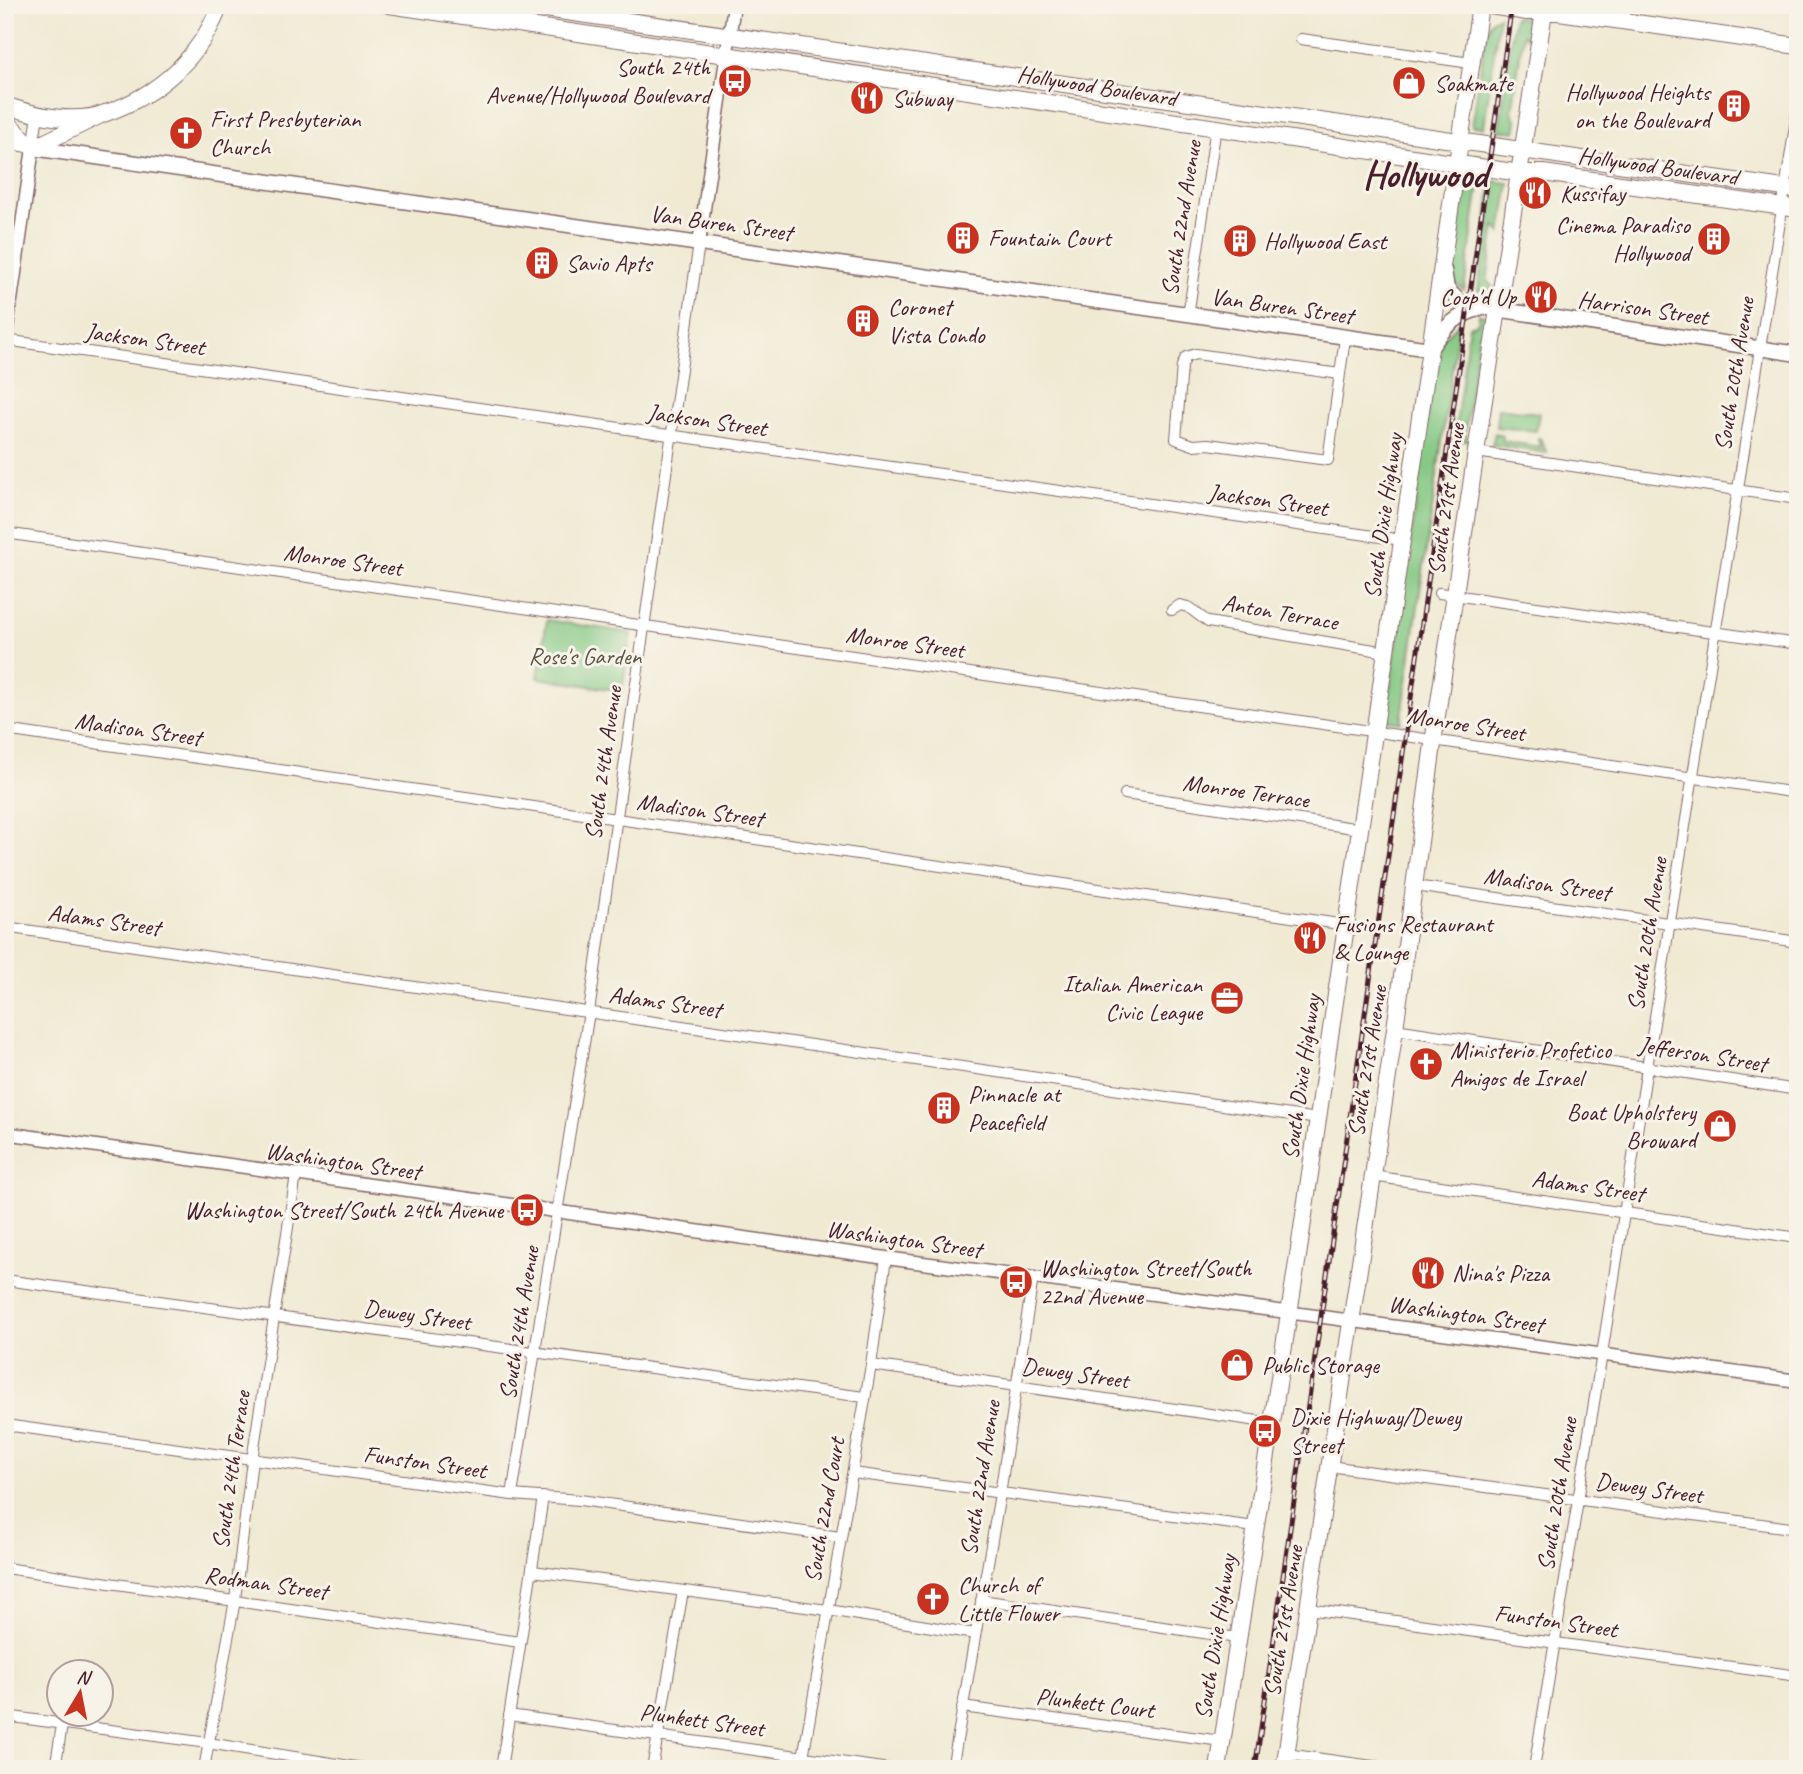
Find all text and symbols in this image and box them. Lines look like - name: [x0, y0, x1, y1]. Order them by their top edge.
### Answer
- place label: South 24th Avenue/Hollywood Boulevard: [486, 52, 714, 110]
- street label: Hollywood Boulevard: [1015, 59, 1182, 114]
- bus stop icon: South 24th Avenue/Hollywood Boulevard: [716, 62, 754, 100]
- shop icon: Soakmate: [1390, 64, 1428, 102]
- place label: Soakmate: [1434, 68, 1515, 98]
- place label: Hollywood Heights on the Boulevard: [1566, 77, 1714, 135]
- restaurant icon: Subway: [848, 79, 886, 117]
- place label: Subway: [892, 83, 954, 113]
- building icon: Hollywood Heights on the Boulevard: [1715, 87, 1753, 125]
- place label: First Presbyterian Church: [210, 104, 362, 162]
- church icon: First Presbyterian Church: [167, 114, 205, 152]
- street label: South 22nd Avenue: [1154, 136, 1208, 298]
- street label: Hollywood Boulevard: [1576, 140, 1743, 193]
- district label: Hollywood: [1363, 151, 1494, 198]
- restaurant icon: Kussifay: [1516, 174, 1554, 212]
- place label: Kussifay: [1560, 178, 1627, 208]
- street label: Van Buren Street: [648, 198, 797, 248]
- place label: Cinema Paradiso Hollywood: [1556, 210, 1694, 268]
- building icon: Fountain Court: [944, 219, 982, 257]
- building icon: Cinema Paradiso Hollywood: [1695, 220, 1733, 258]
- building icon: Hollywood East: [1221, 222, 1259, 260]
- place label: Fountain Court: [988, 223, 1113, 253]
- place label: Hollywood East: [1264, 226, 1388, 256]
- building icon: Savio Apts: [523, 244, 561, 282]
- place label: Savio Apts: [566, 248, 654, 278]
- restaurant icon: Coop'd Up: [1522, 278, 1560, 316]
- street label: Van Buren Street: [1209, 281, 1358, 331]
- place label: Coop'd Up: [1440, 282, 1518, 312]
- street label: Harrison Street: [1576, 284, 1712, 332]
- place label: Coronet Vista Condo: [888, 292, 986, 350]
- street label: South 20th Avenue: [1707, 293, 1761, 453]
- building icon: Coronet Vista Condo: [844, 302, 882, 340]
- street label: Jackson Street: [83, 316, 208, 362]
- street label: Jackson Street: [645, 397, 770, 443]
- street label: South 21st Avenue: [1421, 419, 1472, 576]
- street label: South Dixie Highway: [1357, 430, 1410, 600]
- street label: Jackson Street: [1206, 477, 1331, 523]
- street label: Monroe Street: [282, 537, 406, 583]
- street label: Anton Terrace: [1220, 587, 1342, 637]
- street label: Monroe Street: [844, 619, 968, 665]
- park label: Rose's Garden: [529, 641, 643, 671]
- street label: South 24th Avenue: [577, 682, 629, 842]
- street label: Monroe Street: [1405, 700, 1529, 748]
- street label: Madison Street: [73, 705, 206, 753]
- street label: Monroe Terrace: [1181, 767, 1313, 815]
- street label: Madison Street: [635, 786, 768, 834]
- street label: South 20th Avenue: [1620, 853, 1674, 1013]
- street label: Madison Street: [1482, 860, 1615, 908]
- street label: Adams Street: [46, 897, 165, 943]
- place label: Fusions Restaurant & Lounge: [1334, 909, 1494, 967]
- restaurant icon: Fusions Restaurant & Lounge: [1291, 919, 1329, 957]
- place label: Italian American Civic League: [1063, 969, 1204, 1027]
- street label: Adams Street: [607, 979, 726, 1025]
- office icon: Italian American Civic League: [1208, 979, 1246, 1017]
- street label: South 21st Avenue: [1340, 981, 1394, 1139]
- street label: South Dixie Highway: [1275, 991, 1328, 1161]
- street label: Jefferson Street: [1636, 1029, 1772, 1079]
- place label: Ministerio Profetico Amigos de Israel: [1450, 1035, 1613, 1093]
- church icon: Ministerio Profetico Amigos de Israel: [1407, 1045, 1445, 1083]
- place label: Pinnacle at Peacefield: [968, 1079, 1062, 1137]
- building icon: Pinnacle at Peacefield: [925, 1089, 963, 1127]
- place label: Boat Upholstery Broward: [1567, 1097, 1700, 1155]
- shop icon: Boat Upholstery Broward: [1701, 1107, 1739, 1145]
- street label: Washington Street: [264, 1135, 425, 1187]
- street label: Adams Street: [1530, 1163, 1649, 1209]
- bus stop icon: Washington Street/South 24th Avenue: [508, 1191, 546, 1229]
- place label: Washington Street/South 24th Avenue: [184, 1195, 505, 1225]
- street label: Washington Street: [825, 1213, 986, 1265]
- street label: South 24th Avenue: [492, 1242, 546, 1402]
- place label: Washington Street/South 22nd Avenue: [1040, 1253, 1253, 1311]
- restaurant icon: Nina's Pizza: [1409, 1254, 1447, 1292]
- place label: Nina's Pizza: [1452, 1258, 1551, 1288]
- bus stop icon: Washington Street/South 22nd Avenue: [997, 1263, 1035, 1301]
- street label: Washington Street: [1387, 1288, 1548, 1340]
- street label: Dewey Street: [361, 1293, 475, 1338]
- shop icon: Public Storage: [1218, 1346, 1256, 1384]
- place label: Public Storage: [1262, 1350, 1381, 1380]
- street label: Dewey Street: [1019, 1351, 1133, 1396]
- street label: South 24th Terrace: [205, 1387, 257, 1551]
- street label: South 22nd Avenue: [953, 1396, 1007, 1558]
- place label: Dixie Highway/Dewey Street: [1290, 1402, 1463, 1460]
- bus stop icon: Dixie Highway/Dewey Street: [1246, 1412, 1284, 1450]
- street label: South 20th Avenue: [1530, 1413, 1584, 1573]
- street label: South 22nd Court: [797, 1433, 852, 1585]
- street label: Funston Street: [362, 1439, 490, 1486]
- street label: Dewey Street: [1593, 1466, 1707, 1511]
- street label: South 21st Avenue: [1256, 1541, 1310, 1699]
- street label: South Dixie Highway: [1187, 1551, 1243, 1721]
- street label: Rodman Street: [203, 1560, 332, 1607]
- place label: Church of Little Flower: [958, 1570, 1062, 1628]
- church icon: Church of Little Flower: [914, 1580, 952, 1618]
- street label: Funston Street: [1493, 1598, 1621, 1645]
- north arrow: [46, 1658, 116, 1728]
- text: N: [75, 1664, 94, 1691]
- street label: Plunkett Court: [1034, 1681, 1158, 1725]
- street label: Plunkett Street: [638, 1696, 768, 1744]

